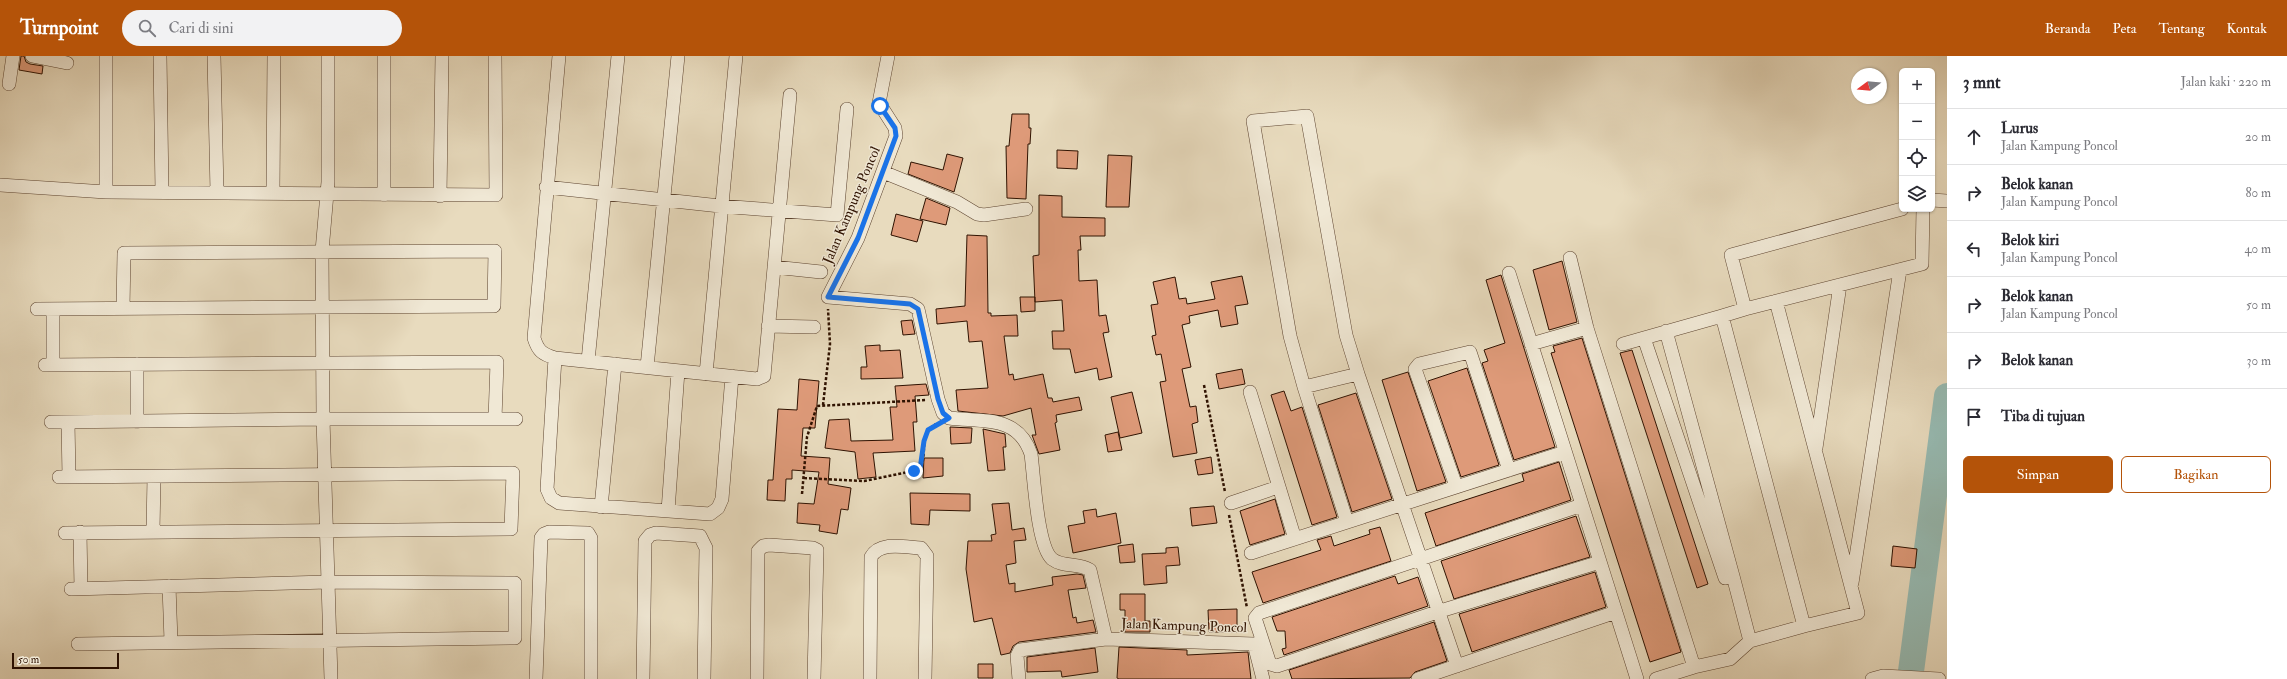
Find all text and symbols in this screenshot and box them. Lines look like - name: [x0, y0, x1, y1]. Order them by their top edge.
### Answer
- search box: [122, 10, 402, 46]
- text: Turnpoint: [20, 16, 98, 40]
- icon: search: [136, 17, 158, 39]
- text: Cari di sini: [168, 19, 234, 38]
- text: Beranda: [2045, 20, 2091, 37]
- text: Peta: [2113, 20, 2137, 37]
- text: Tentang: [2159, 20, 2205, 37]
- text: Kontak: [2227, 20, 2267, 37]
- north arrow: [1851, 68, 1887, 104]
- map controls: [1899, 68, 1935, 212]
- button: +: [1899, 68, 1935, 104]
- text: 3 mnt: [1963, 72, 2000, 93]
- text: Jalan kaki · 220 m: [2181, 74, 2271, 90]
- route start: [871, 97, 889, 115]
- button: −: [1899, 104, 1935, 140]
- text: Lurus: [2001, 119, 2038, 138]
- icon: ahead: [1963, 126, 1985, 148]
- text: 20 m: [2245, 129, 2271, 145]
- text: Jalan Kampung Poncol: [2001, 138, 2118, 154]
- button: locate: [1899, 140, 1935, 176]
- street label: Jalan Kampung Poncol: [819, 144, 885, 268]
- text: Belok kanan: [2001, 175, 2073, 194]
- button: layers: [1899, 176, 1935, 212]
- icon: right: [1963, 182, 1985, 204]
- text: 80 m: [2245, 185, 2271, 201]
- text: Jalan Kampung Poncol: [2001, 194, 2118, 210]
- text: Belok kiri: [2001, 231, 2059, 250]
- icon: left: [1963, 238, 1985, 260]
- text: 40 m: [2245, 241, 2271, 257]
- text: Jalan Kampung Poncol: [2001, 250, 2118, 266]
- text: Belok kanan: [2001, 287, 2073, 306]
- icon: right: [1963, 294, 1985, 316]
- text: 50 m: [2246, 297, 2271, 313]
- text: Jalan Kampung Poncol: [2001, 306, 2118, 322]
- icon: right: [1963, 350, 1985, 372]
- text: Belok kanan: [2001, 351, 2073, 370]
- text: 30 m: [2247, 353, 2271, 369]
- icon: arrive: [1963, 406, 1985, 428]
- text: Tiba di tujuan: [2001, 407, 2085, 426]
- button: Simpan: [1963, 456, 2113, 493]
- button: Bagikan: [2121, 456, 2271, 493]
- route end: [905, 462, 923, 480]
- street label: Jalan Kampung Poncol: [1120, 615, 1248, 637]
- scale bar: [12, 651, 119, 670]
- text: 50 m: [18, 653, 39, 666]

